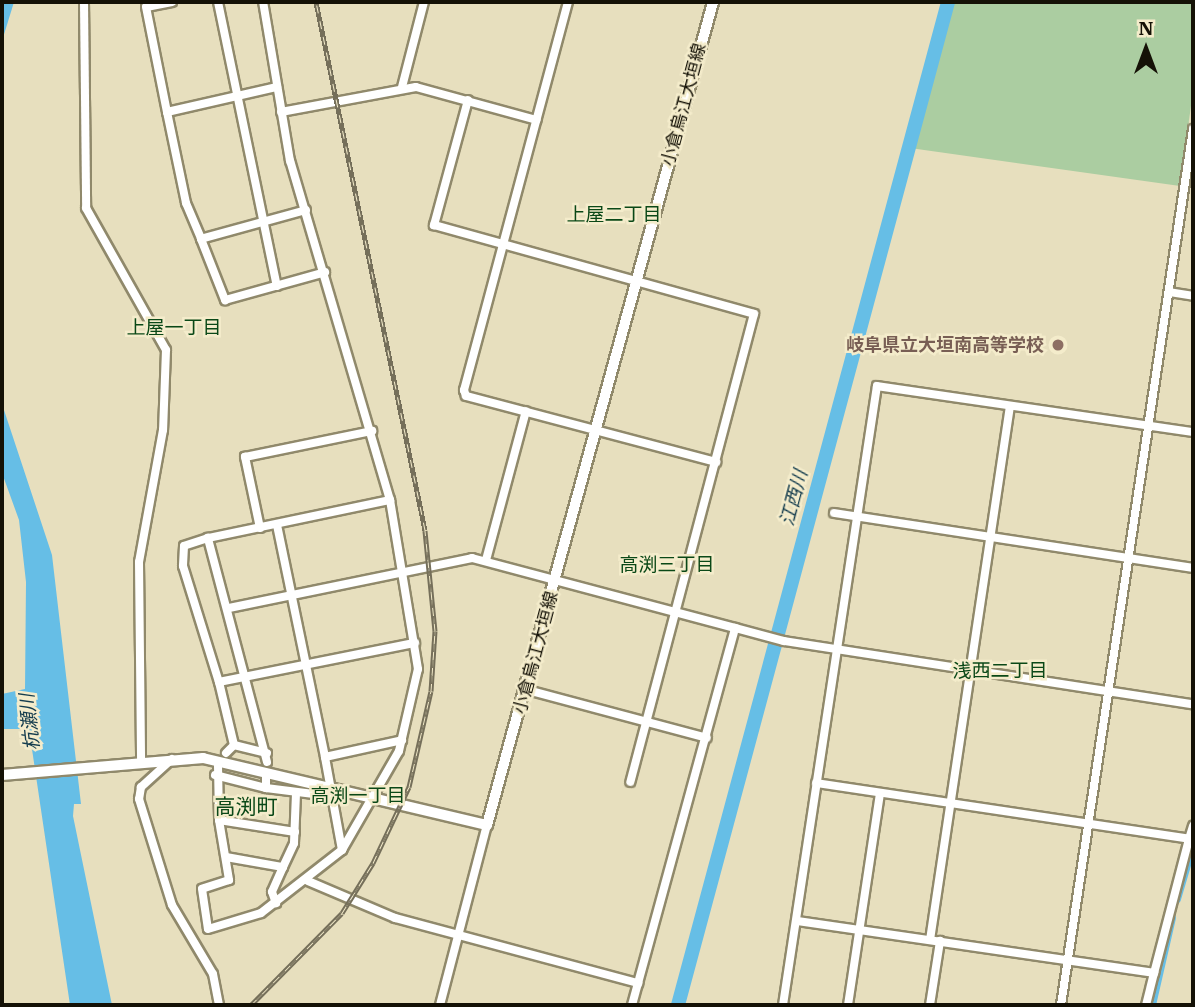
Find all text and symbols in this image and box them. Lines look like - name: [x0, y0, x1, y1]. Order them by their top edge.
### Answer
- north arrow: [1111, 14, 1181, 84]
- text: N: [1138, 16, 1154, 40]
- street label: 小倉烏江大垣線: [657, 41, 711, 169]
- district label: 上屋二丁目: [567, 204, 661, 226]
- district label: 上屋一丁目: [127, 317, 221, 339]
- place label: 岐阜県立大垣南高等学校: [846, 334, 1044, 356]
- marker: 岐阜県立大垣南高等学校: [1050, 337, 1066, 353]
- water label: 江西川: [776, 468, 812, 528]
- district label: 高渕三丁目: [620, 554, 714, 576]
- street label: 小倉烏江大垣線: [509, 589, 563, 717]
- district label: 浅西二丁目: [953, 660, 1047, 682]
- water label: 杭瀬川: [16, 692, 44, 752]
- district label: 高渕一丁目: [311, 785, 405, 807]
- district label: 高渕町: [215, 793, 277, 819]

